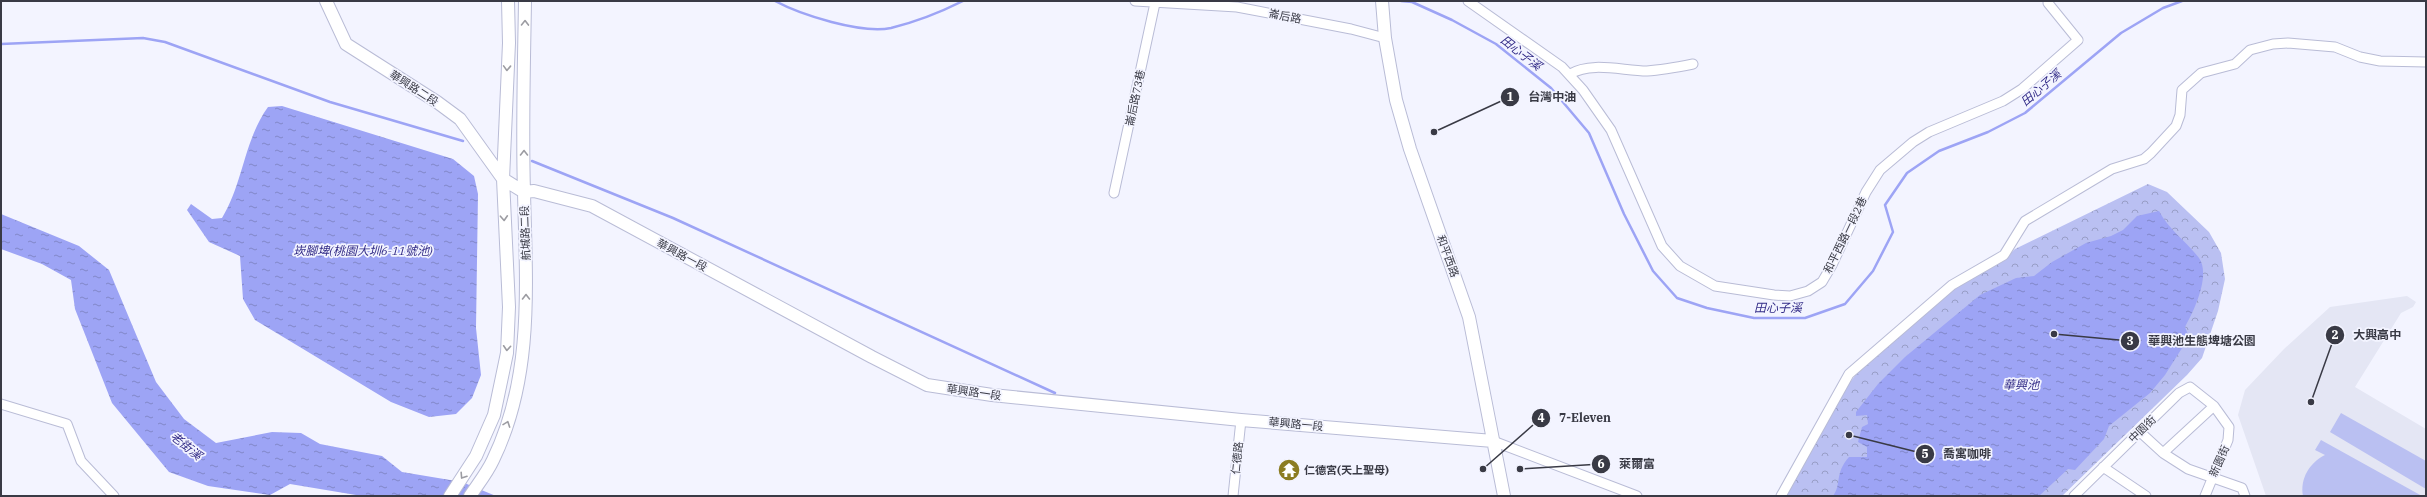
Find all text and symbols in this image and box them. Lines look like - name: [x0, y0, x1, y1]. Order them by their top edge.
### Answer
- street label: 崙后路: [1267, 6, 1303, 26]
- one-way arrow: [521, 20, 529, 26]
- water label: 田心子溪: [1498, 32, 1546, 75]
- one-way arrow: [503, 65, 512, 71]
- water label: 田心子溪: [2017, 65, 2065, 109]
- street label: 華興路二段: [387, 67, 441, 109]
- street label: 崙后路73巷: [1122, 69, 1148, 127]
- callout: 台灣中油: [1500, 85, 1584, 109]
- text: 1: [1506, 89, 1514, 104]
- text: 台灣中油: [1528, 89, 1576, 104]
- one-way arrow: [520, 150, 528, 156]
- street label: 和平西路一段2巷: [1820, 194, 1870, 276]
- street label: 航城路二段: [517, 205, 533, 261]
- one-way arrow: [500, 215, 509, 221]
- street label: 和平西路: [1434, 233, 1462, 279]
- street label: 華興路一段: [654, 236, 710, 274]
- water label: 崁腳埤(桃園大圳6-11號池): [293, 243, 433, 258]
- one-way arrow: [522, 294, 530, 300]
- water label: 田心子溪: [1754, 300, 1804, 315]
- callout: 大興高中: [2325, 323, 2409, 347]
- text: 2: [2331, 327, 2339, 342]
- text: 大興高中: [2353, 327, 2401, 342]
- callout: 華興池生態埤塘公園: [2120, 329, 2264, 353]
- text: 3: [2126, 333, 2134, 348]
- text: 華興池生態埤塘公園: [2148, 333, 2256, 348]
- one-way arrow: [502, 345, 511, 351]
- water label: 華興池: [2003, 377, 2041, 392]
- street label: 華興路一段: [946, 381, 1002, 403]
- callout: 7-Eleven: [1531, 406, 1619, 430]
- text: 4: [1537, 410, 1545, 425]
- text: 7-Eleven: [1559, 410, 1611, 425]
- street label: 中園街: [2125, 413, 2159, 445]
- street label: 華興路一段: [1268, 415, 1324, 433]
- one-way arrow: [502, 421, 510, 428]
- water label: 老街溪: [168, 428, 207, 464]
- street label: 仁德路: [1228, 441, 1246, 475]
- callout: 喬寓咖啡: [1915, 442, 1999, 466]
- street label: 新園街: [2206, 443, 2232, 479]
- text: 5: [1921, 446, 1929, 461]
- text: 喬寓咖啡: [1943, 446, 1991, 461]
- callout: 萊爾富: [1591, 452, 1663, 476]
- text: 6: [1597, 456, 1605, 471]
- text: 萊爾富: [1619, 456, 1655, 471]
- temple icon: 仁德宮(天上聖母): [1276, 457, 1302, 483]
- place label: 仁德宮(天上聖母): [1304, 463, 1389, 477]
- one-way arrow: [460, 472, 468, 479]

